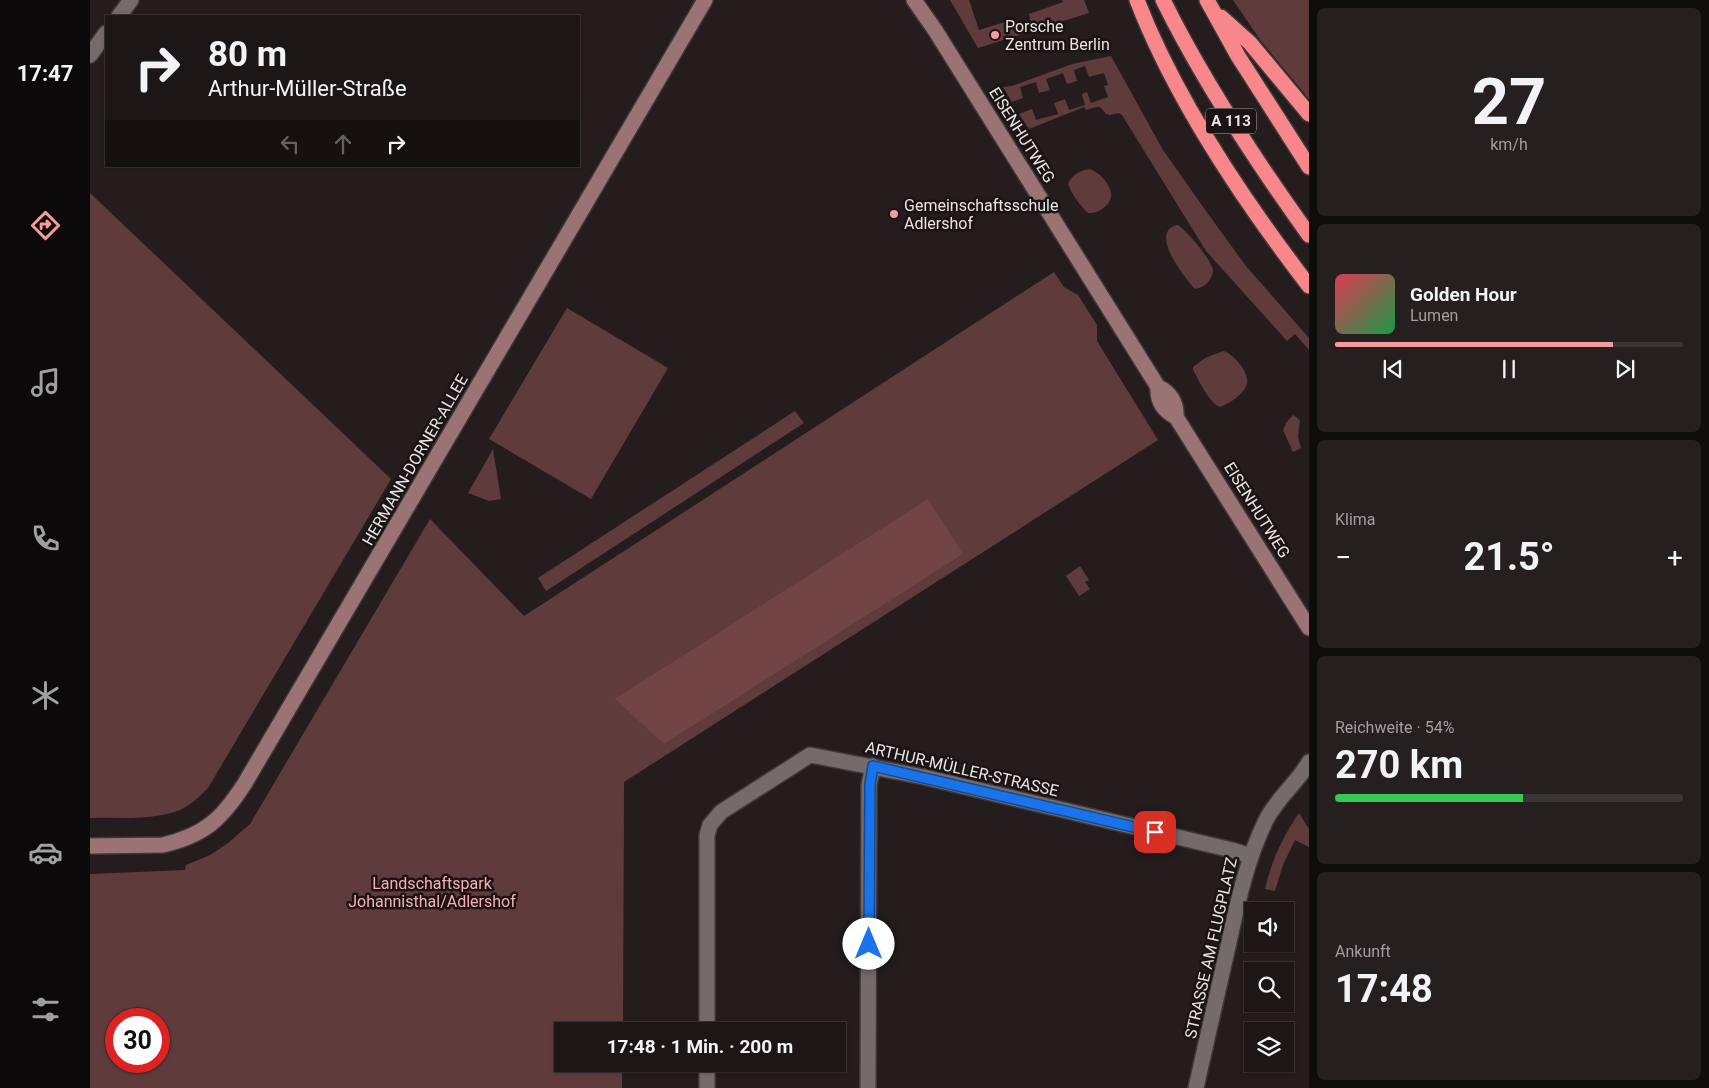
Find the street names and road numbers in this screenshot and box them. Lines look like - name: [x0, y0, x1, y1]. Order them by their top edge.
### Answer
- street label: EISENHUTWEG: [985, 84, 1059, 186]
- road number: A 113: [1206, 108, 1256, 134]
- street label: HERMANN-DORNER-ALLEE: [358, 371, 472, 549]
- street label: EISENHUTWEG: [1220, 459, 1294, 561]
- street label: ARTHUR-MÜLLER-STRASSE: [864, 738, 1060, 800]
- street label: STRASSE AM FLUGPLATZ: [1181, 855, 1241, 1041]

